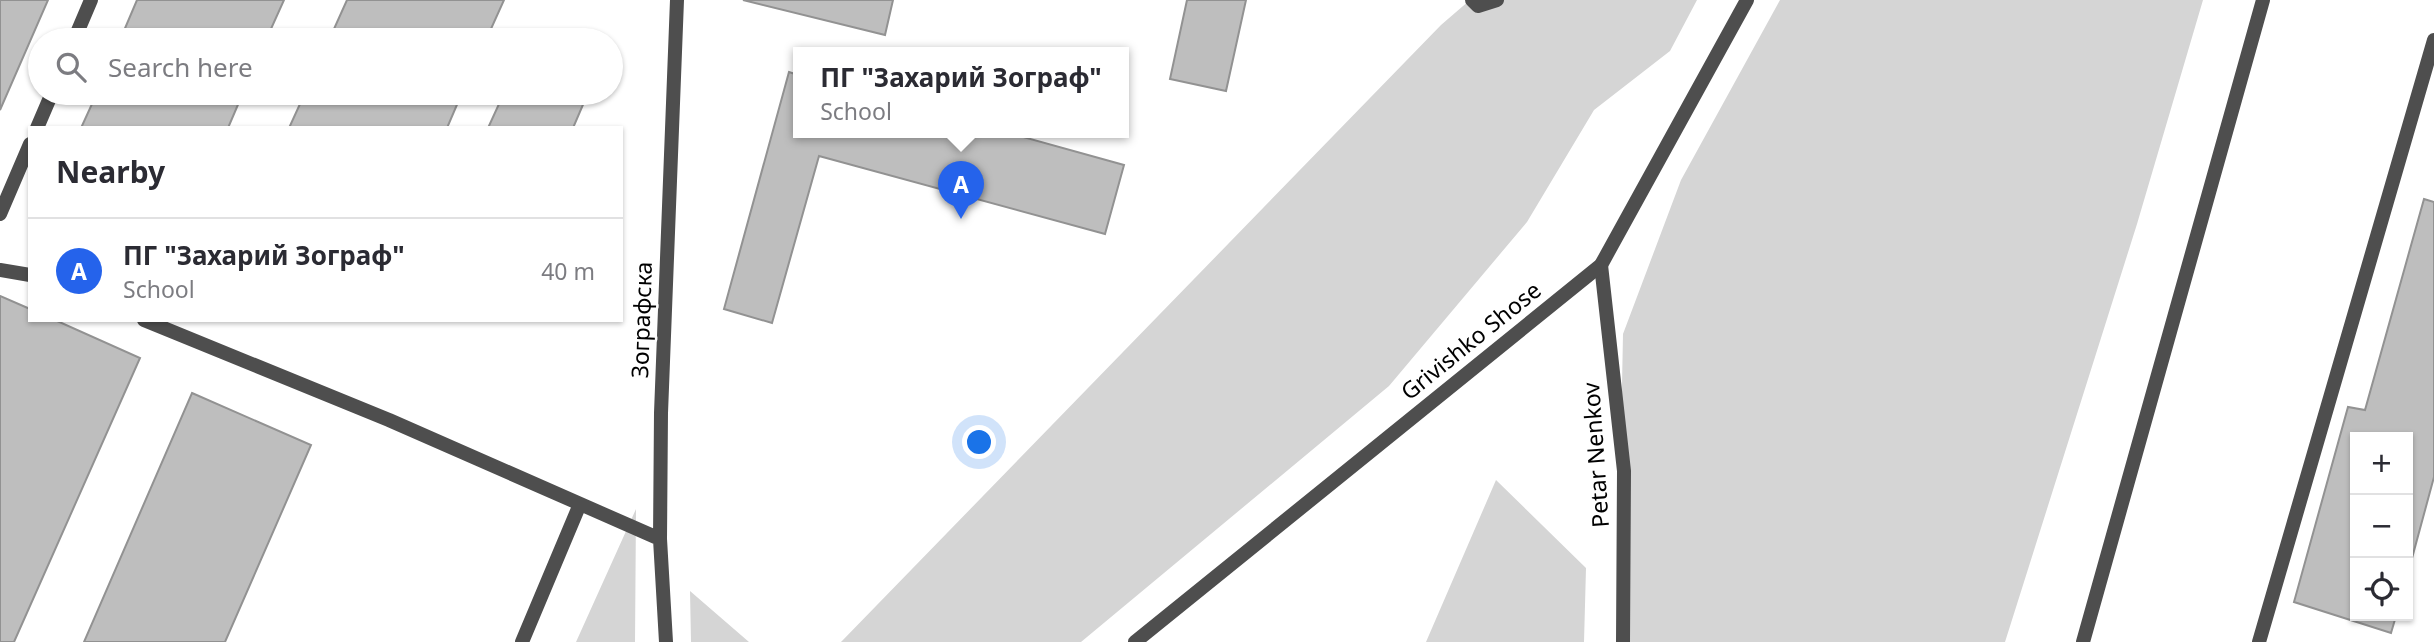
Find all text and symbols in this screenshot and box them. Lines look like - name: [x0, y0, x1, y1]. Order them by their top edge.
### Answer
- search box: [28, 28, 623, 105]
- popup: [793, 47, 1129, 138]
- icon: search: [52, 48, 90, 86]
- text: Search here: [108, 49, 253, 85]
- text: ПГ "Захарий Зограф": [820, 59, 1102, 95]
- text: School: [820, 95, 892, 127]
- text: Nearby: [56, 151, 165, 192]
- pin: A: [938, 161, 984, 219]
- text: ПГ "Захарий Зограф": [123, 237, 405, 273]
- text: A: [71, 255, 87, 287]
- text: 40 m: [541, 255, 595, 287]
- street label: Зографска: [623, 261, 659, 379]
- text: School: [123, 273, 195, 305]
- street label: Grivishko Shose: [1393, 274, 1547, 407]
- street label: Petar Nenkov: [1574, 381, 1616, 529]
- your location: [962, 425, 996, 459]
- map controls: [2350, 432, 2413, 621]
- button: +: [2350, 432, 2413, 495]
- button: −: [2350, 495, 2413, 558]
- button: locate: [2350, 558, 2413, 621]

